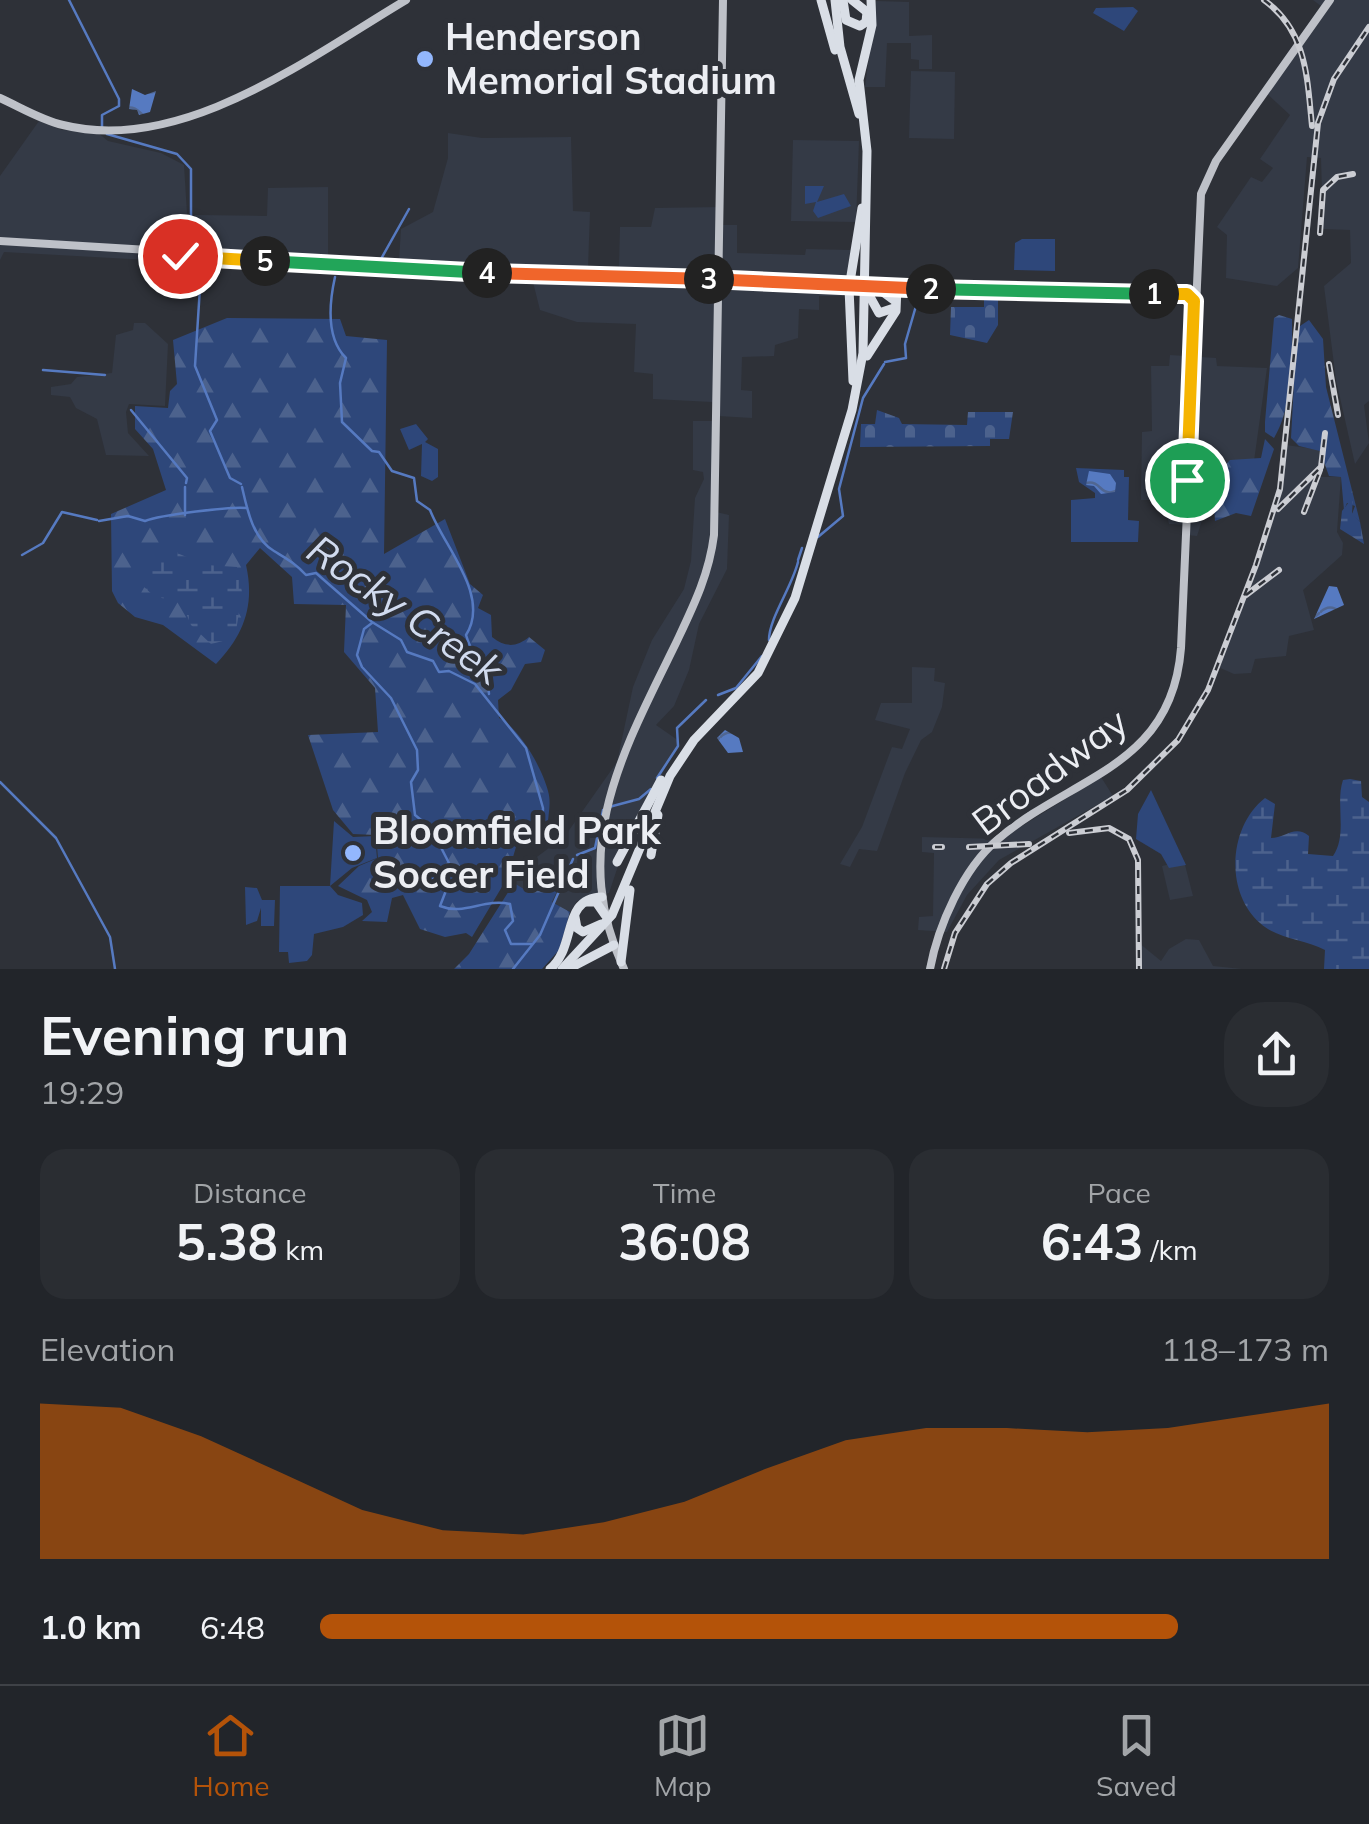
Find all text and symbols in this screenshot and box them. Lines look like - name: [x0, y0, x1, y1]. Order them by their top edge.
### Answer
- place label: Henderson Memorial Stadium: [445, 12, 777, 104]
- marker: Henderson Memorial Stadium: [414, 48, 436, 70]
- pin: [138, 214, 223, 299]
- icon: check: [153, 229, 208, 284]
- pin: 5: [240, 236, 290, 286]
- text: 5: [257, 243, 273, 278]
- pin: 4: [462, 248, 512, 298]
- pin: 3: [684, 254, 734, 304]
- text: 4: [479, 255, 495, 290]
- text: 3: [701, 261, 717, 296]
- pin: 2: [906, 264, 956, 314]
- pin: 1: [1129, 269, 1179, 319]
- text: 2: [923, 271, 939, 306]
- text: 1: [1146, 276, 1162, 311]
- pin: [1145, 438, 1230, 523]
- icon: arrive: [1160, 453, 1215, 508]
- water label: Rocky Creek: [298, 524, 514, 696]
- street label: Broadway: [962, 697, 1137, 845]
- place label: Bloomfield Park Soccer Field: [373, 806, 662, 898]
- marker: Bloomfield Park Soccer Field: [342, 842, 364, 864]
- text: Evening run: [40, 1000, 349, 1069]
- button: share: [1224, 1002, 1329, 1107]
- text: 19:29: [40, 1072, 124, 1112]
- text: Distance: [193, 1175, 306, 1210]
- text: Time: [653, 1175, 716, 1210]
- text: Pace: [1088, 1175, 1151, 1210]
- text: 5.38: [175, 1210, 278, 1273]
- text: 36:08: [618, 1210, 751, 1273]
- text: 6:43: [1041, 1210, 1143, 1273]
- text: km: [278, 1232, 324, 1267]
- text: /km: [1143, 1232, 1197, 1267]
- text: Elevation: [40, 1329, 175, 1369]
- text: 118–173 m: [1161, 1329, 1329, 1369]
- text: 1.0 km: [40, 1607, 142, 1647]
- text: 6:48: [200, 1607, 265, 1647]
- tab: Home: [192, 1708, 269, 1803]
- tab: Map: [654, 1708, 712, 1803]
- tab: Saved: [1096, 1708, 1177, 1803]

